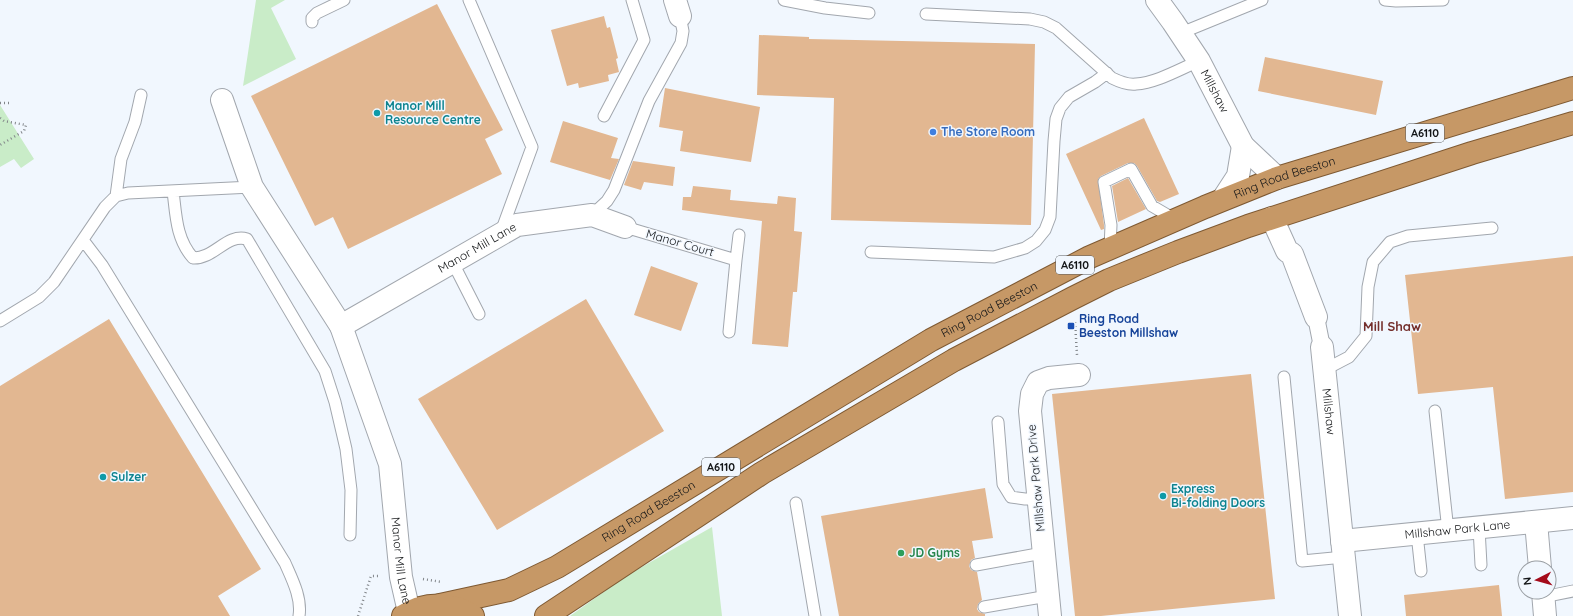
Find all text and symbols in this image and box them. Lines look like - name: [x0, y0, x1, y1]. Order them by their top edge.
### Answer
- street label: Millshaw: [1198, 67, 1232, 115]
- place label: Manor Mill Resource Centre: [385, 98, 481, 127]
- marker: Manor Mill Resource Centre: [372, 108, 382, 118]
- place label: The Store Room: [941, 124, 1035, 139]
- road number: A6110: [1406, 124, 1444, 142]
- marker: The Store Room: [928, 127, 938, 137]
- street label: Ring Road Beeston: [1231, 153, 1337, 202]
- street label: Manor Mill Lane: [435, 219, 519, 276]
- street label: Manor Court: [644, 226, 716, 259]
- road number: A6110: [1056, 256, 1094, 274]
- street label: Ring Road Beeston: [938, 278, 1040, 340]
- place label: Ring Road Beeston Millshaw: [1079, 311, 1178, 340]
- district label: Mill Shaw: [1363, 318, 1421, 334]
- marker: Ring Road Beeston Millshaw: [1066, 321, 1076, 331]
- street label: Millshaw: [1319, 388, 1339, 436]
- street label: Millshaw Park Drive: [1023, 424, 1048, 532]
- road number: A6110: [702, 458, 740, 476]
- place label: Sulzer: [111, 469, 146, 484]
- marker: Sulzer: [98, 472, 108, 482]
- street label: Ring Road Beeston: [599, 477, 698, 545]
- place label: Express Bi-folding Doors: [1171, 481, 1265, 510]
- marker: Express Bi-folding Doors: [1158, 491, 1168, 501]
- street label: Manor Mill Lane: [388, 516, 415, 606]
- street label: Millshaw Park Lane: [1404, 516, 1511, 542]
- place label: JD Gyms: [909, 545, 960, 560]
- marker: JD Gyms: [896, 548, 906, 558]
- north arrow: [1517, 560, 1557, 600]
- text: N: [1520, 576, 1534, 586]

